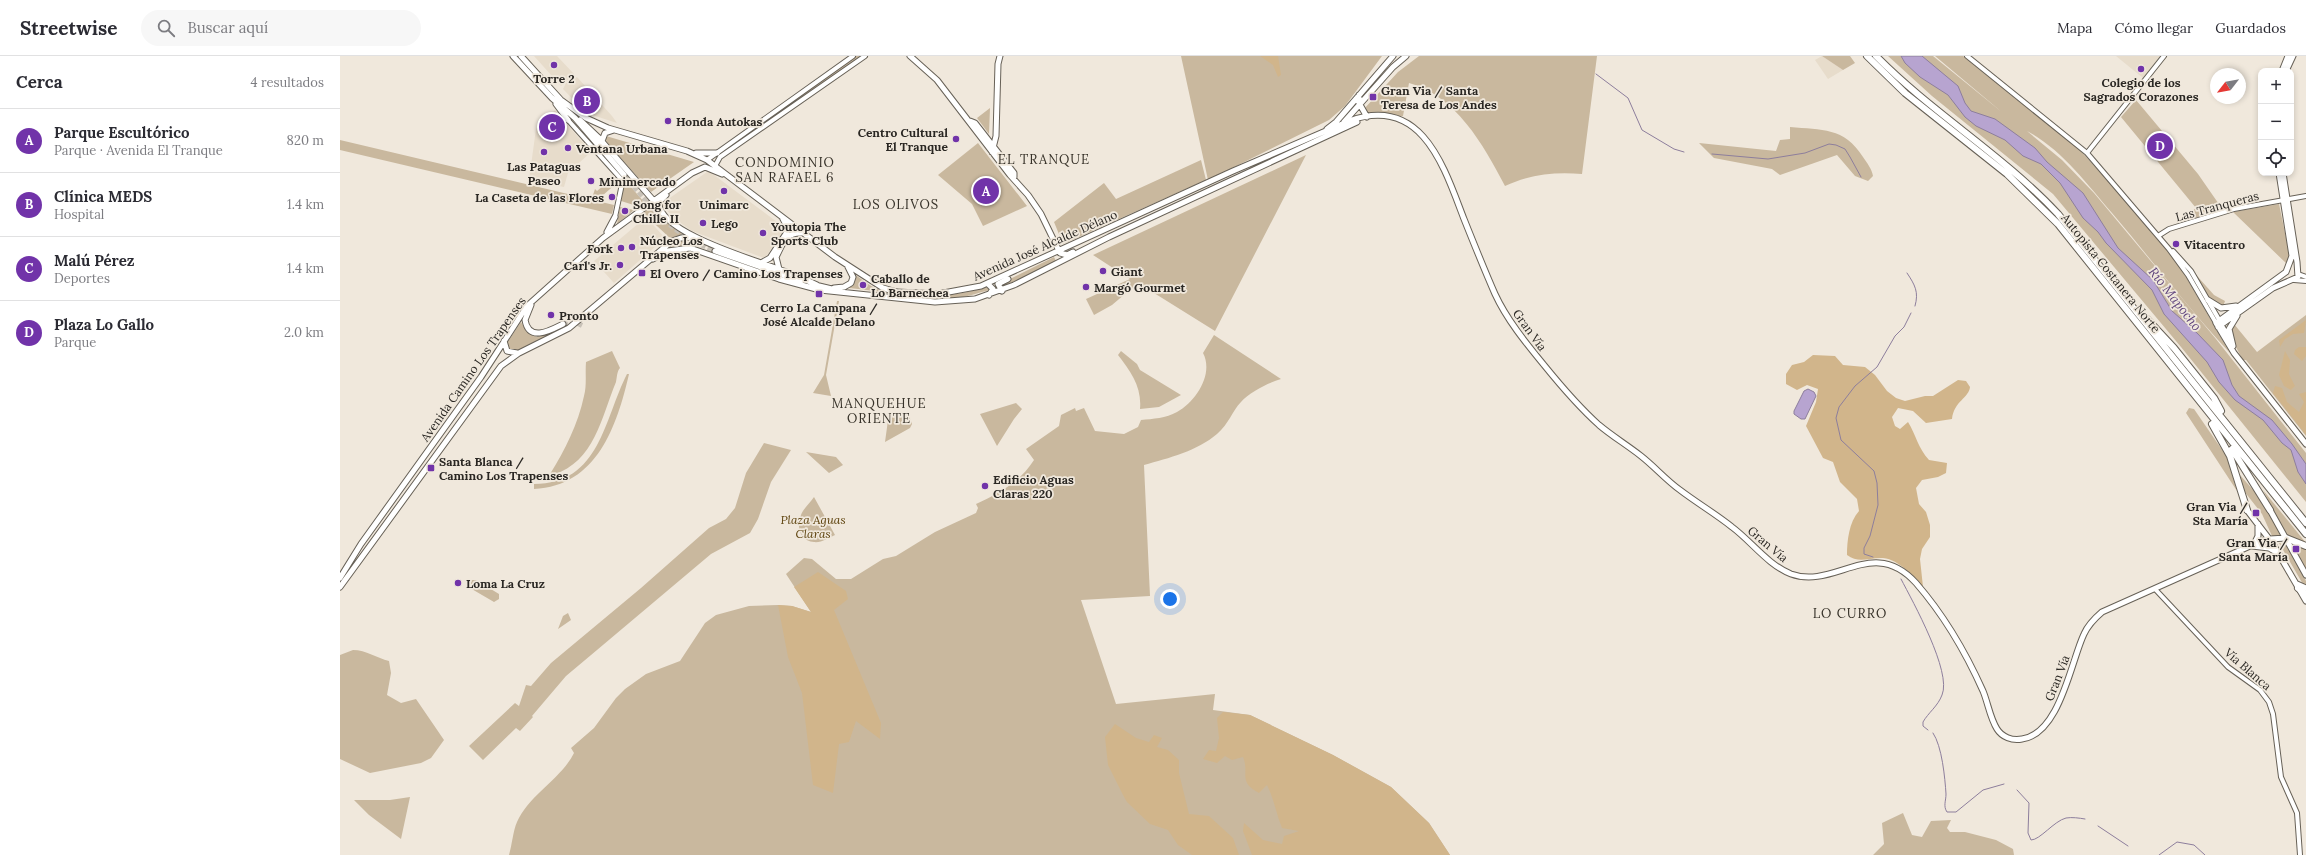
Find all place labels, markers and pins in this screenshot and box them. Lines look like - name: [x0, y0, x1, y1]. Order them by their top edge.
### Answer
- marker: Torre 2: [549, 60, 559, 70]
- marker: Colegio de los Sagrados Corazones: [2136, 64, 2146, 74]
- place label: Torre 2: [533, 71, 575, 86]
- place label: Colegio de los Sagrados Corazones: [2084, 75, 2199, 104]
- place label: Gran Via / Santa Teresa de Los Andes: [1381, 83, 1497, 112]
- pin: B: [574, 86, 600, 116]
- marker: Gran Via / Santa Teresa de Los Andes: [1368, 92, 1378, 102]
- pin: C: [539, 112, 565, 142]
- place label: Honda Autokas: [676, 114, 763, 129]
- marker: Honda Autokas: [663, 116, 673, 126]
- place label: Centro Cultural El Tranque: [858, 125, 949, 154]
- pin: D: [2147, 131, 2173, 161]
- marker: Centro Cultural El Tranque: [951, 134, 961, 144]
- place label: Ventana Urbana: [576, 141, 668, 156]
- marker: Ventana Urbana: [563, 143, 573, 153]
- marker: Las Pataguas Paseo: [539, 147, 549, 157]
- place label: Las Pataguas Paseo: [507, 159, 581, 188]
- place label: Minimercado: [599, 174, 676, 189]
- marker: Minimercado: [586, 176, 596, 186]
- pin: A: [973, 176, 999, 206]
- marker: Unimarc: [719, 186, 729, 196]
- place label: La Caseta de las Flores: [475, 190, 604, 205]
- marker: La Caseta de las Flores: [607, 192, 617, 202]
- place label: Song for Chille II: [633, 197, 682, 226]
- place label: Unimarc: [699, 197, 750, 212]
- marker: Song for Chille II: [620, 206, 630, 216]
- place label: Lego: [711, 216, 738, 231]
- marker: Lego: [698, 218, 708, 228]
- place label: Youtopia The Sports Club: [771, 219, 847, 248]
- marker: Youtopia The Sports Club: [758, 228, 768, 238]
- place label: Núcleo Los Trapenses: [640, 233, 703, 262]
- place label: Vitacentro: [2184, 237, 2245, 252]
- marker: Vitacentro: [2171, 239, 2181, 249]
- place label: Fork: [587, 241, 613, 256]
- marker: Núcleo Los Trapenses: [627, 242, 637, 252]
- marker: Fork: [616, 243, 626, 253]
- place label: Carl's Jr.: [564, 258, 612, 273]
- marker: Carl's Jr.: [615, 260, 625, 270]
- place label: Giant: [1111, 264, 1144, 279]
- place label: El Overo / Camino Los Trapenses: [650, 266, 843, 282]
- marker: Giant: [1098, 266, 1108, 276]
- marker: El Overo / Camino Los Trapenses: [637, 268, 647, 278]
- place label: Caballo de Lo Barnechea: [871, 271, 949, 300]
- marker: Caballo de Lo Barnechea: [858, 280, 868, 290]
- place label: Margó Gourmet: [1094, 280, 1187, 295]
- marker: Margó Gourmet: [1081, 282, 1091, 292]
- marker: Cerro La Campana / José Alcalde Delano: [814, 289, 824, 299]
- place label: Cerro La Campana / José Alcalde Delano: [760, 300, 878, 329]
- place label: Pronto: [559, 308, 599, 323]
- marker: Pronto: [546, 310, 556, 320]
- place label: Santa Blanca / Camino Los Trapenses: [439, 454, 568, 483]
- marker: Santa Blanca / Camino Los Trapenses: [426, 463, 436, 473]
- place label: Edificio Aguas Claras 220: [993, 472, 1074, 501]
- marker: Edificio Aguas Claras 220: [980, 481, 990, 491]
- place label: Gran Via / Sta María: [2186, 499, 2249, 528]
- marker: Gran Via / Sta María: [2251, 508, 2261, 518]
- place label: Gran Via / Santa María: [2219, 535, 2289, 564]
- marker: Gran Via / Santa María: [2291, 544, 2301, 554]
- place label: Loma La Cruz: [466, 576, 545, 591]
- marker: Loma La Cruz: [453, 578, 463, 588]

